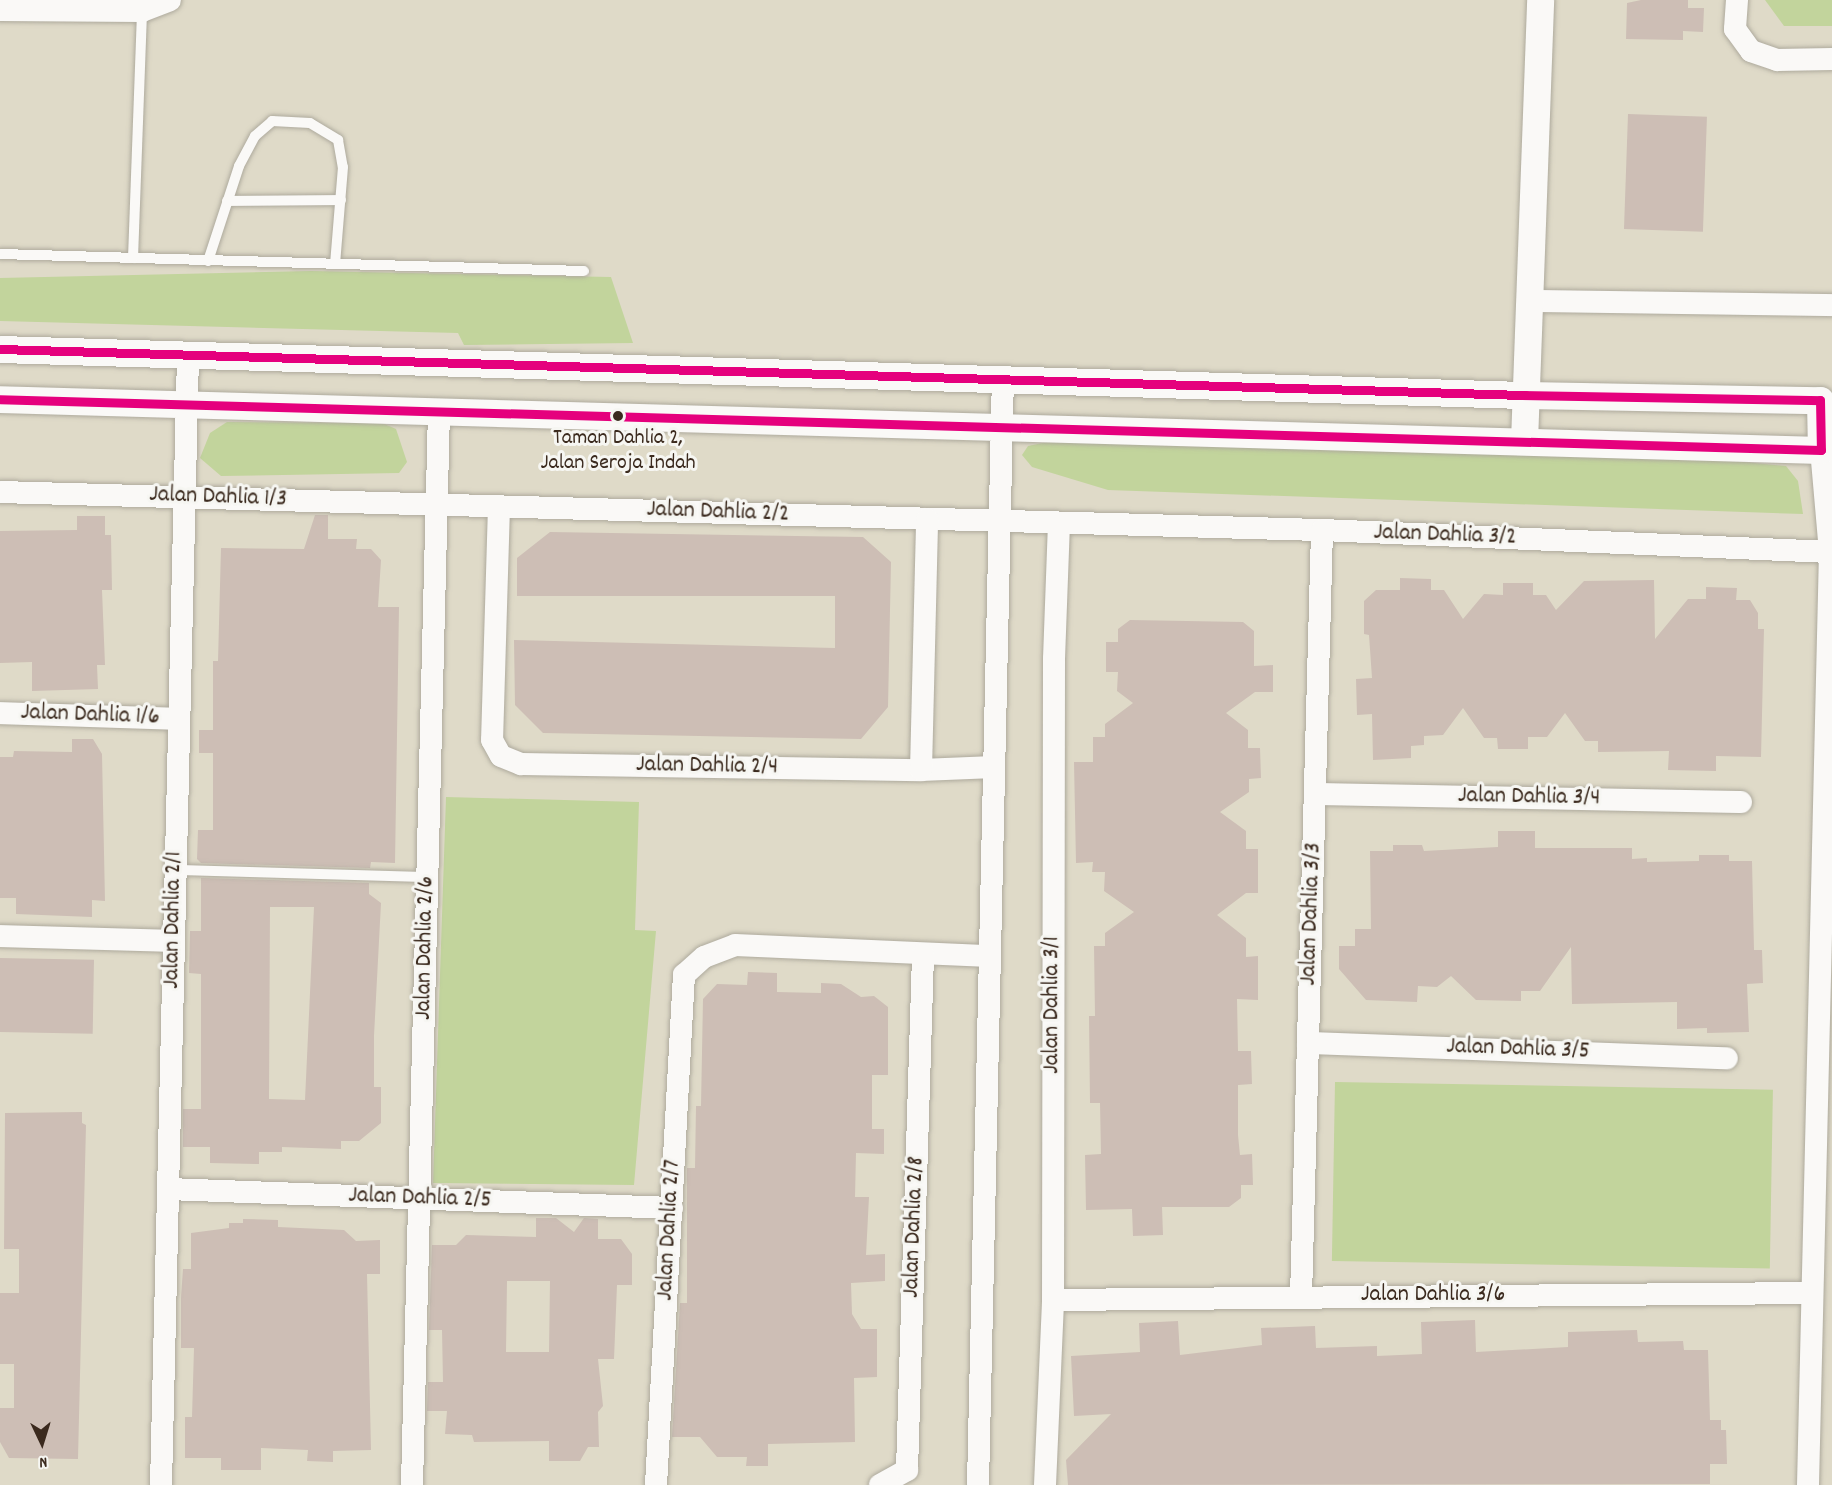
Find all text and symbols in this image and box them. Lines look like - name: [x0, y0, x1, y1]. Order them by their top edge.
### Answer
- marker: Taman Dahlia 2, Jalan Seroja Indah: [612, 410, 624, 422]
- place label: Taman Dahlia 2, Jalan Seroja Indah: [540, 425, 696, 476]
- street label: Jalan Dahlia 1/3: [149, 481, 287, 515]
- street label: Jalan Dahlia 2/2: [646, 496, 790, 530]
- street label: Jalan Dahlia 3/2: [1373, 519, 1517, 553]
- street label: Jalan Dahlia 1/6: [20, 699, 160, 733]
- street label: Jalan Dahlia 2/4: [636, 751, 778, 783]
- street label: Jalan Dahlia 3/4: [1458, 782, 1600, 814]
- street label: Jalan Dahlia 3/3: [1295, 842, 1329, 986]
- street label: Jalan Dahlia 2/1: [158, 851, 190, 989]
- street label: Jalan Dahlia 2/6: [410, 876, 442, 1020]
- street label: Jalan Dahlia 3/1: [1039, 936, 1067, 1074]
- street label: Jalan Dahlia 3/5: [1446, 1033, 1590, 1067]
- street label: Jalan Dahlia 2/8: [898, 1156, 932, 1298]
- street label: Jalan Dahlia 2/7: [652, 1159, 688, 1301]
- street label: Jalan Dahlia 2/5: [348, 1182, 492, 1216]
- street label: Jalan Dahlia 3/6: [1361, 1282, 1505, 1310]
- north arrow: [12, 1413, 72, 1473]
- text: N: [39, 1450, 48, 1473]

